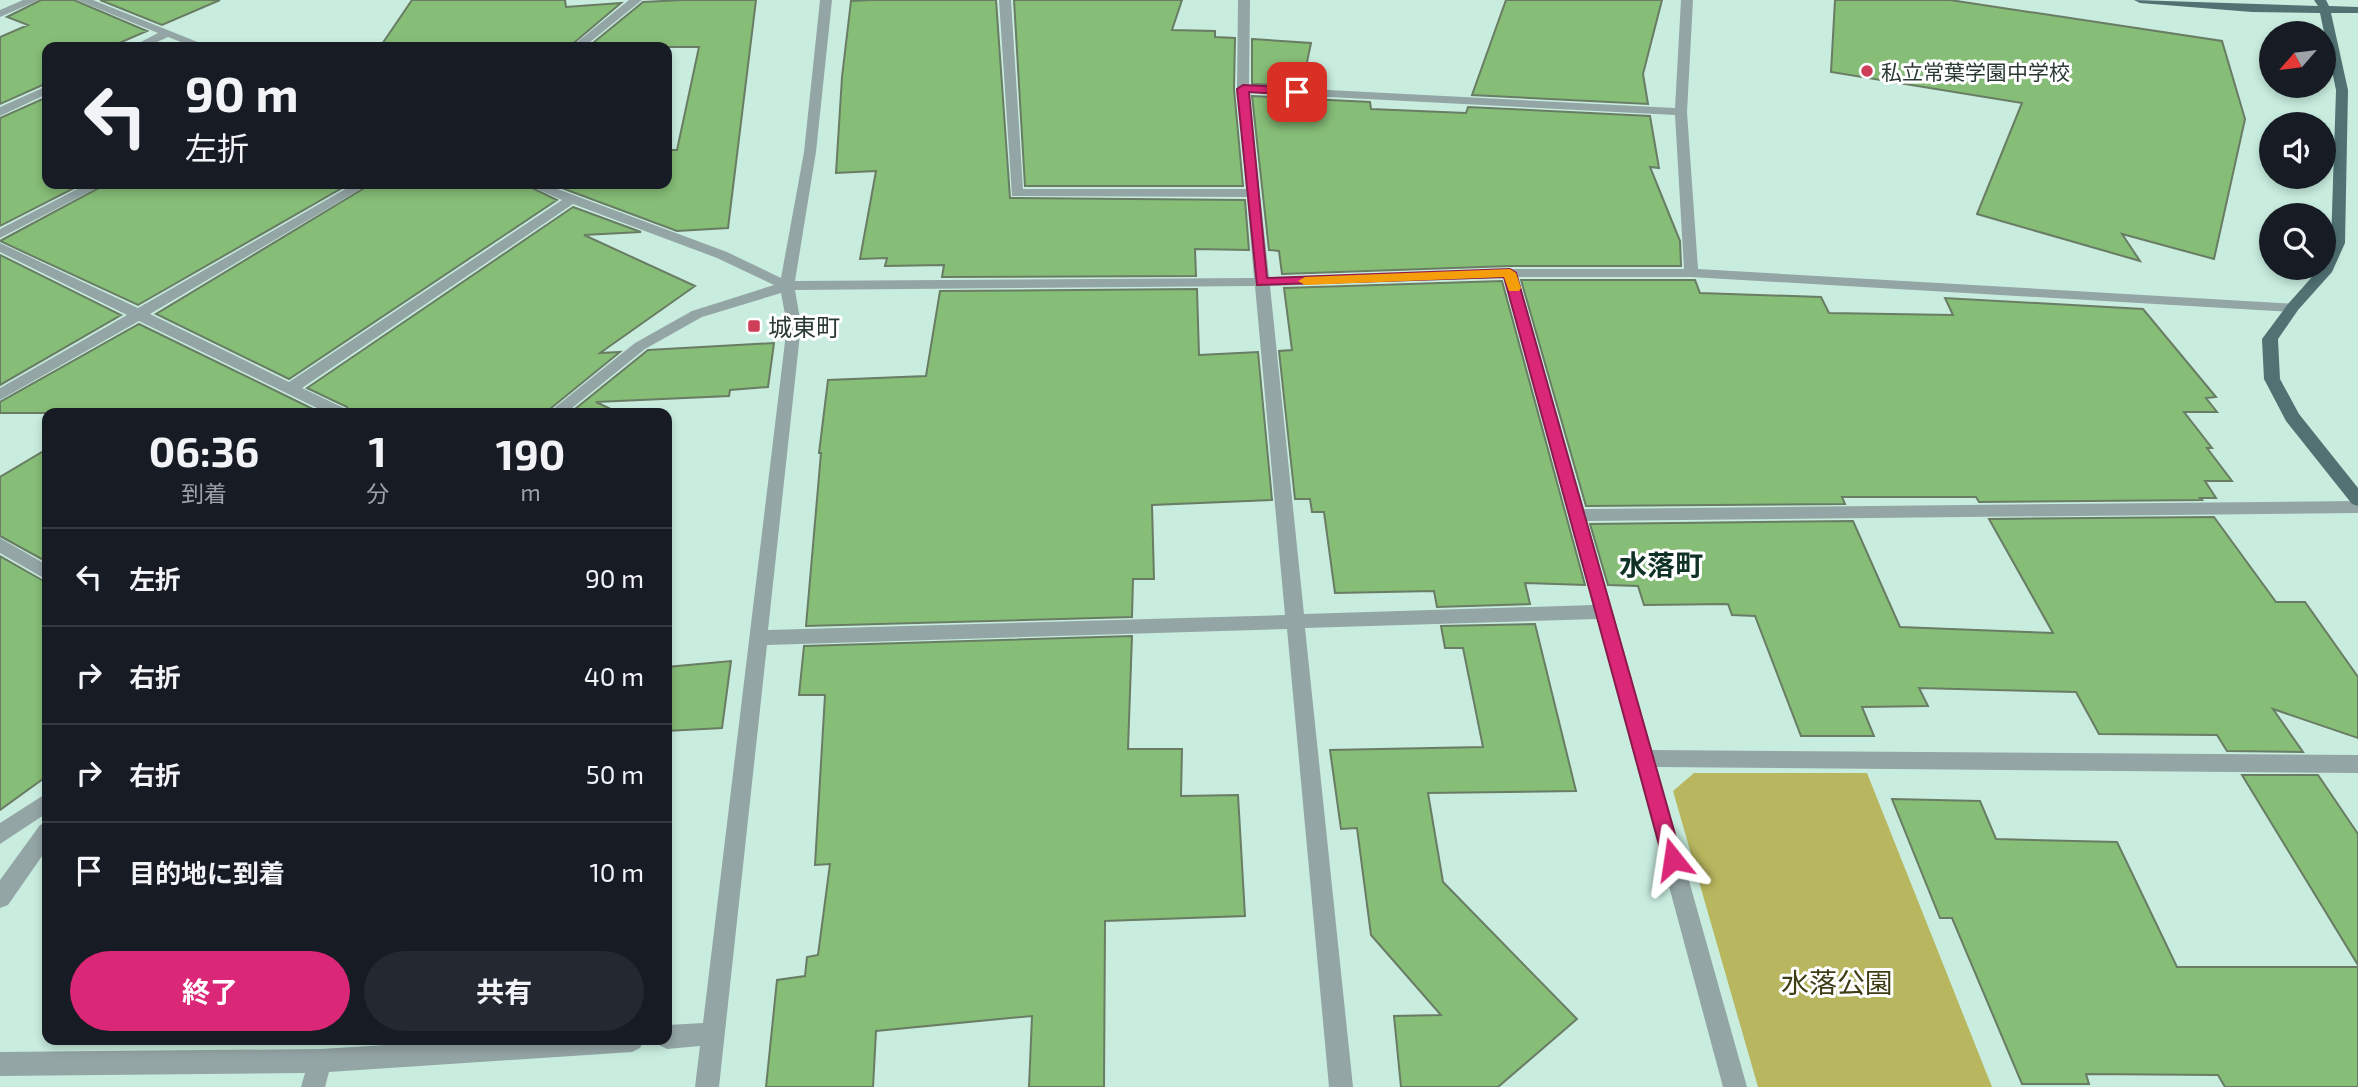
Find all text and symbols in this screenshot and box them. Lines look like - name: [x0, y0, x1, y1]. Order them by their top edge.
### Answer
- north arrow: [2259, 21, 2336, 98]
- map controls: [2259, 21, 2336, 280]
- place label: 私立常葉学園中学校: [1881, 59, 2070, 84]
- pin: [1267, 62, 1327, 122]
- text: 90 m: [185, 63, 299, 122]
- marker: 私立常葉学園中学校: [1859, 63, 1875, 79]
- icon: left: [70, 70, 161, 161]
- icon: arrive: [1278, 73, 1316, 111]
- button: sound: [2259, 112, 2336, 189]
- text: 左折: [185, 128, 249, 166]
- button: search: [2259, 203, 2336, 280]
- place label: 城東町: [768, 312, 840, 341]
- marker: 城東町: [746, 318, 762, 334]
- text: 06:36: [149, 425, 259, 475]
- text: 1: [369, 425, 387, 475]
- text: 190: [496, 428, 565, 478]
- text: m: [520, 478, 541, 506]
- text: 到着: [181, 479, 227, 507]
- text: 分: [366, 479, 389, 507]
- district label: 水落町: [1619, 547, 1703, 581]
- icon: left: [70, 558, 108, 596]
- text: 90 m: [585, 562, 644, 593]
- text: 左折: [129, 563, 181, 594]
- icon: right: [70, 656, 108, 694]
- text: 40 m: [584, 660, 644, 691]
- text: 右折: [129, 661, 181, 692]
- icon: right: [70, 754, 108, 792]
- text: 50 m: [586, 758, 644, 789]
- text: 右折: [129, 759, 181, 790]
- position arrow: [1636, 822, 1710, 896]
- icon: arrive: [70, 852, 108, 890]
- text: 10 m: [589, 856, 644, 887]
- text: 目的地に到着: [129, 857, 285, 888]
- button: 終了: [70, 951, 350, 1031]
- button: 共有: [364, 951, 644, 1031]
- park label: 水落公園: [1781, 965, 1893, 999]

